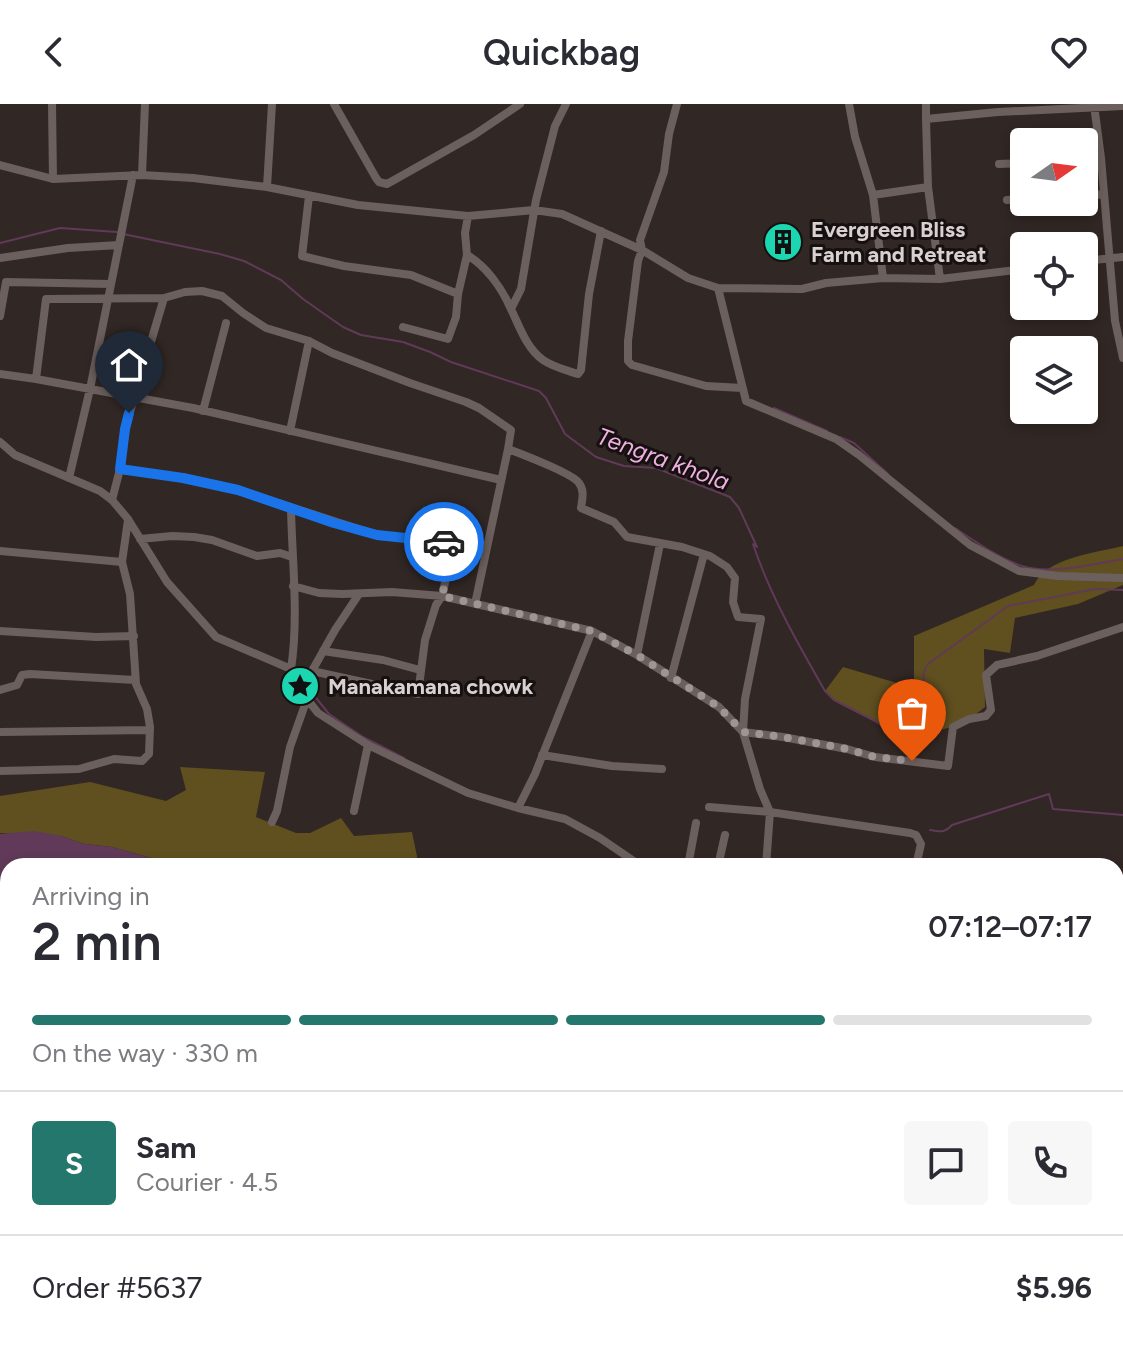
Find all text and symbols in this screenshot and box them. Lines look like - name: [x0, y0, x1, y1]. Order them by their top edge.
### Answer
- icon: back: [32, 30, 76, 74]
- icon: heart: [1047, 30, 1091, 74]
- text: Quickbag: [483, 31, 640, 74]
- north arrow: [1010, 128, 1098, 216]
- map controls: [1010, 128, 1098, 424]
- place label: Evergreen Bliss Farm and Retreat: [811, 216, 987, 268]
- building icon: Evergreen Bliss Farm and Retreat: [762, 221, 804, 263]
- button: locate: [1010, 232, 1098, 320]
- pin: [95, 331, 163, 413]
- button: layers: [1010, 336, 1098, 424]
- icon: home: [107, 343, 151, 387]
- water label: Tengra khola: [593, 421, 733, 496]
- courier: [404, 502, 484, 582]
- icon: car: [422, 520, 466, 564]
- place icon: Manakamana chowk: [279, 665, 321, 707]
- place label: Manakamana chowk: [328, 673, 533, 700]
- pin: [878, 679, 946, 761]
- icon: bag: [890, 691, 934, 735]
- text: Arriving in: [32, 880, 150, 912]
- text: 07:12–07:17: [928, 908, 1092, 945]
- text: 2 min: [32, 911, 161, 973]
- text: On the way · 330 m: [32, 1037, 258, 1069]
- button: chat: [904, 1121, 988, 1205]
- button: phone: [1008, 1121, 1092, 1205]
- text: Sam: [136, 1129, 196, 1166]
- text: S: [65, 1145, 83, 1182]
- text: Courier · 4.5: [136, 1166, 278, 1198]
- text: Order #5637: [32, 1269, 202, 1306]
- text: $5.96: [1016, 1269, 1092, 1306]

